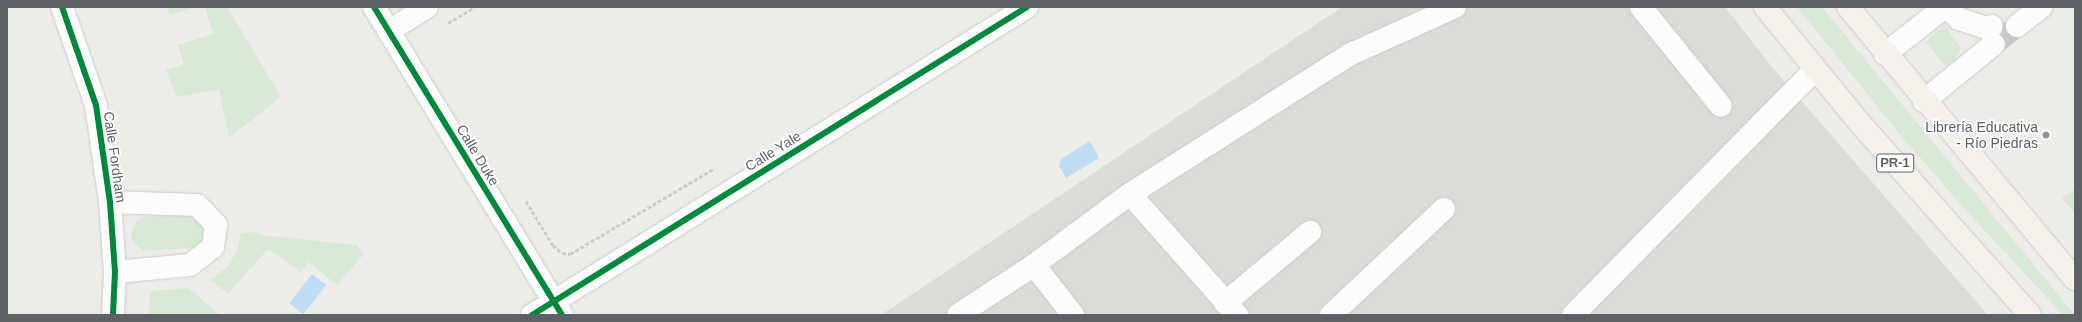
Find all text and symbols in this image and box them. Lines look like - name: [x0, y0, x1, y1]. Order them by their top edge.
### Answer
- street label: Calle Fordham: [100, 110, 130, 204]
- place label: Librería Educativa - Río Piedras: [1925, 119, 2038, 152]
- street label: Calle Duke: [453, 121, 503, 189]
- street label: Calle Yale: [742, 127, 804, 175]
- marker: Librería Educativa - Río Piedras: [2041, 130, 2051, 140]
- road number: PR-1: [1876, 152, 1914, 174]

